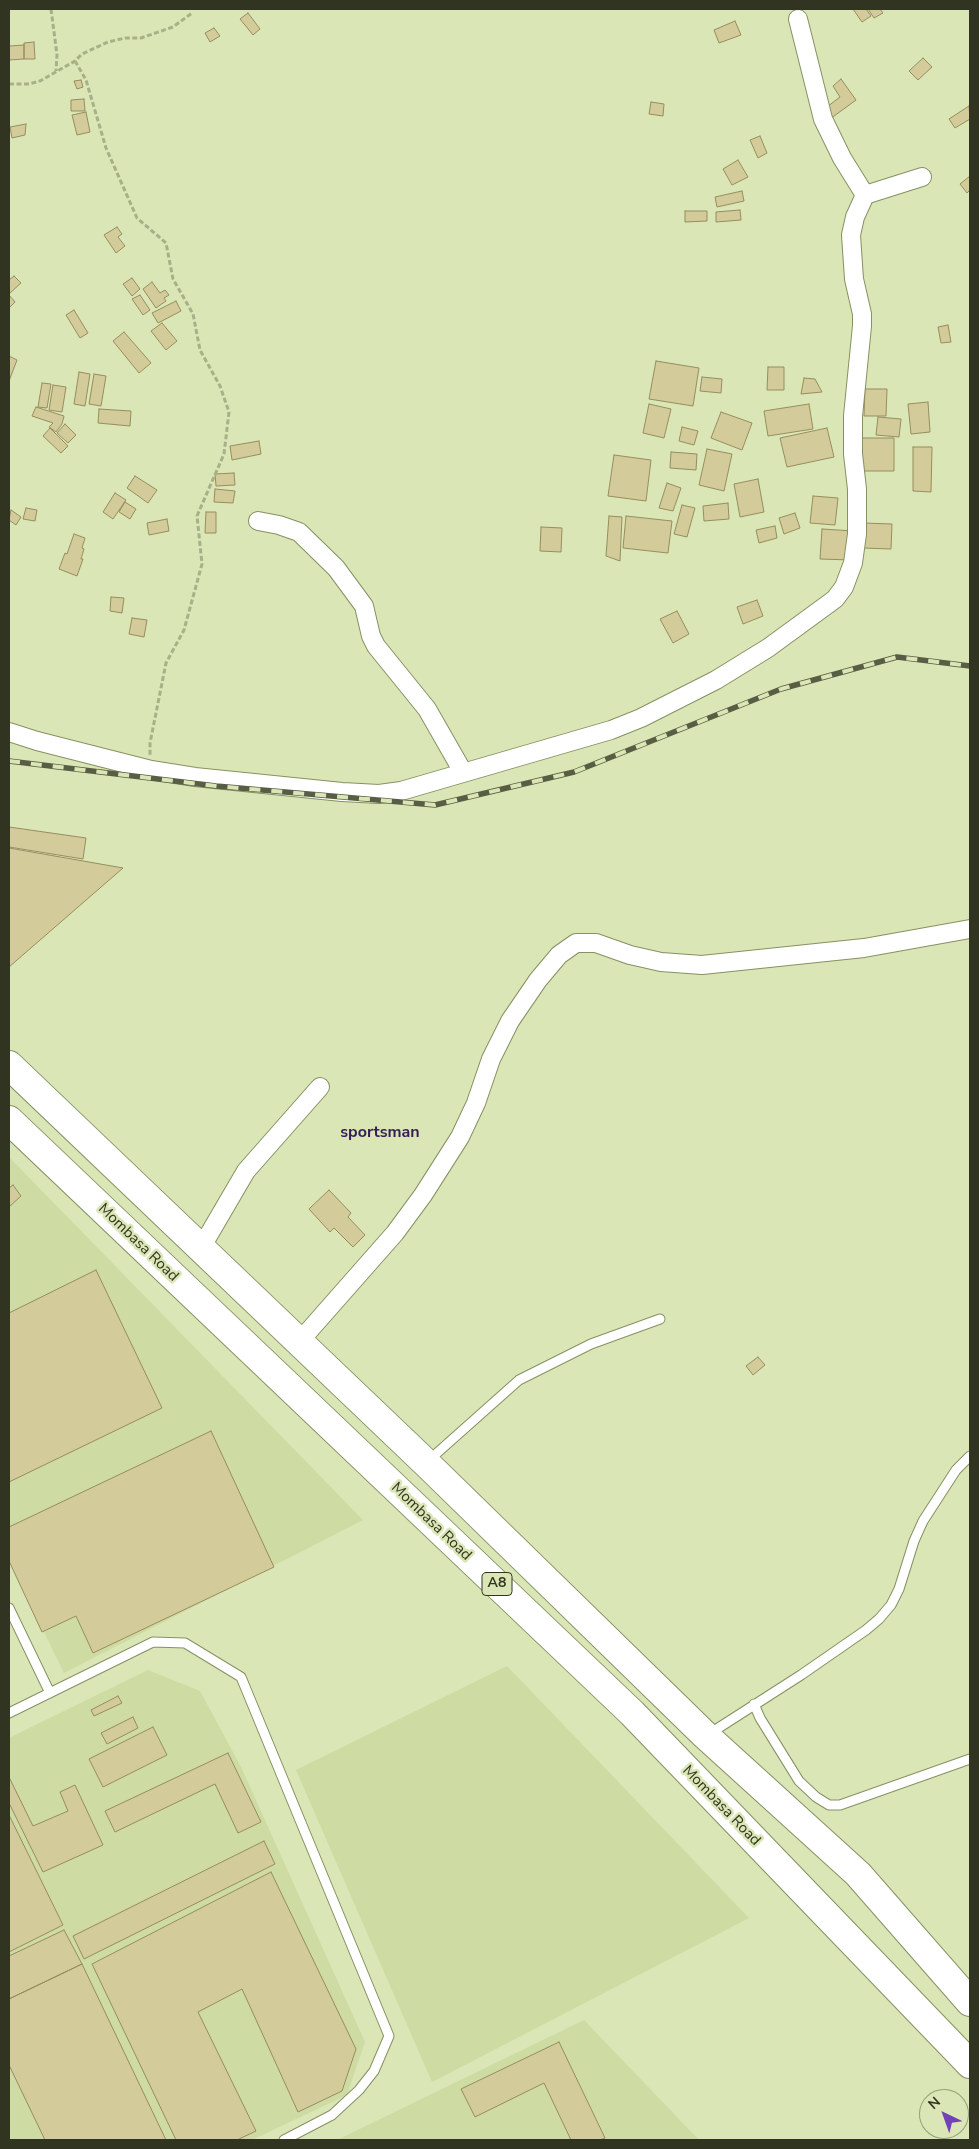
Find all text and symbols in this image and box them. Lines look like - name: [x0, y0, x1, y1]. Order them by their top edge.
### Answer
- district label: sportsman: [340, 1123, 420, 1143]
- street label: Mombasa Road: [94, 1200, 182, 1286]
- street label: Mombasa Road: [387, 1479, 475, 1565]
- road number: A8: [482, 1572, 512, 1596]
- street label: Mombasa Road: [678, 1762, 764, 1850]
- north arrow: [919, 2089, 969, 2139]
- text: N: [924, 2093, 945, 2114]

